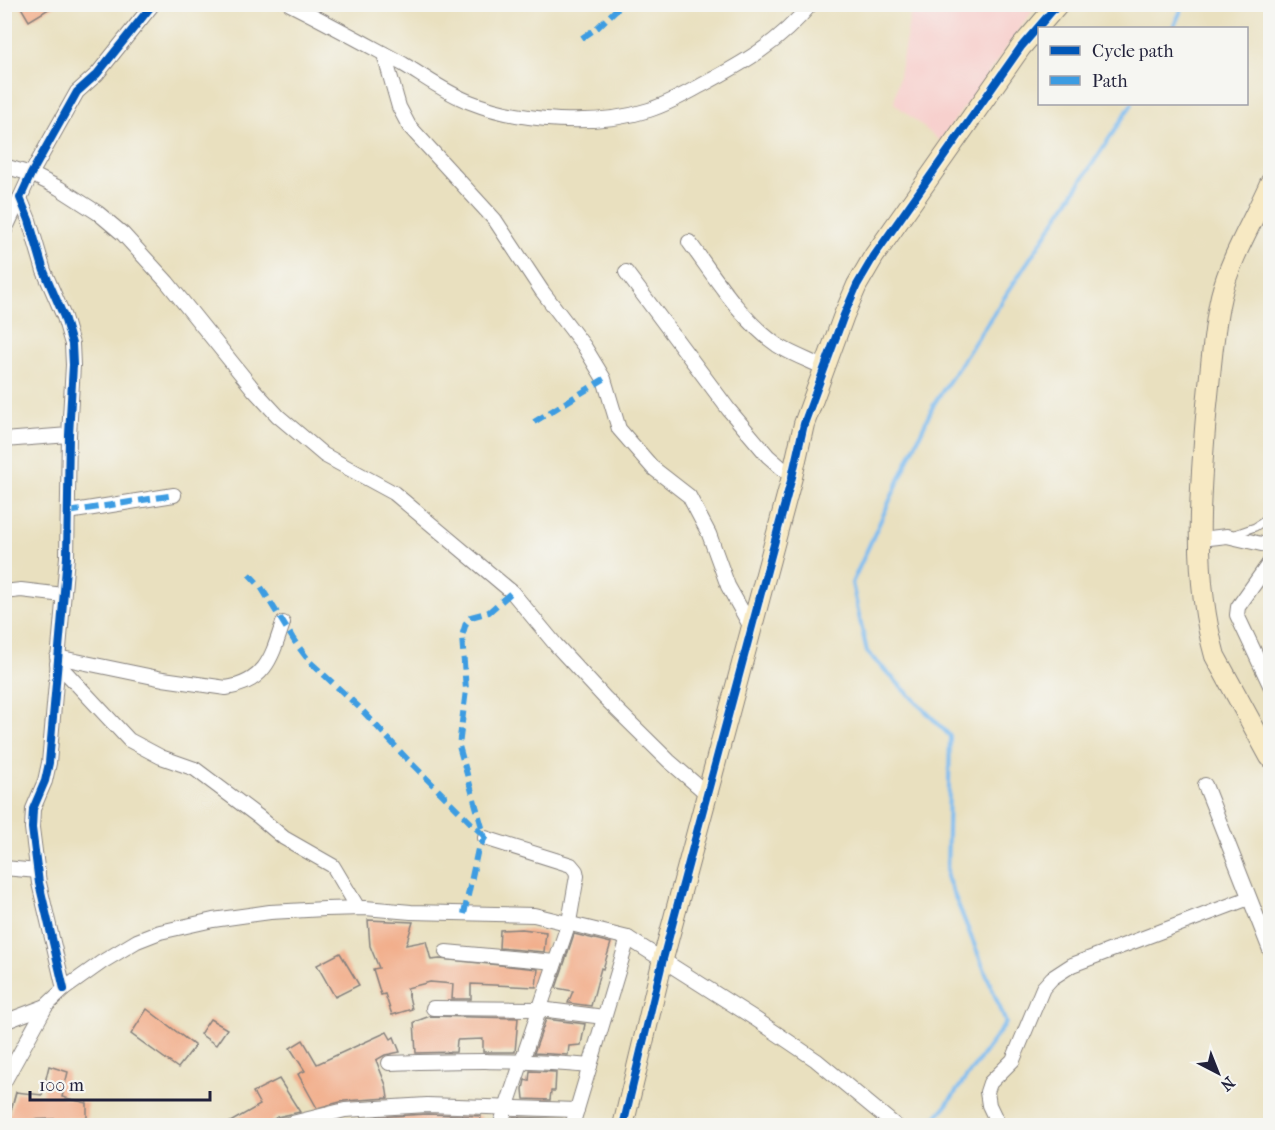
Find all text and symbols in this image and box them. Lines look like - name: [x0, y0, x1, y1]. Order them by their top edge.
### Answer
- legend: [1038, 27, 1248, 105]
- text: Cycle path: [1092, 41, 1173, 62]
- text: Path: [1092, 71, 1128, 92]
- north arrow: [1188, 1043, 1248, 1103]
- scale bar: [30, 1064, 210, 1102]
- text: N: [1216, 1073, 1239, 1095]
- text: 100 m: [39, 1075, 84, 1096]

